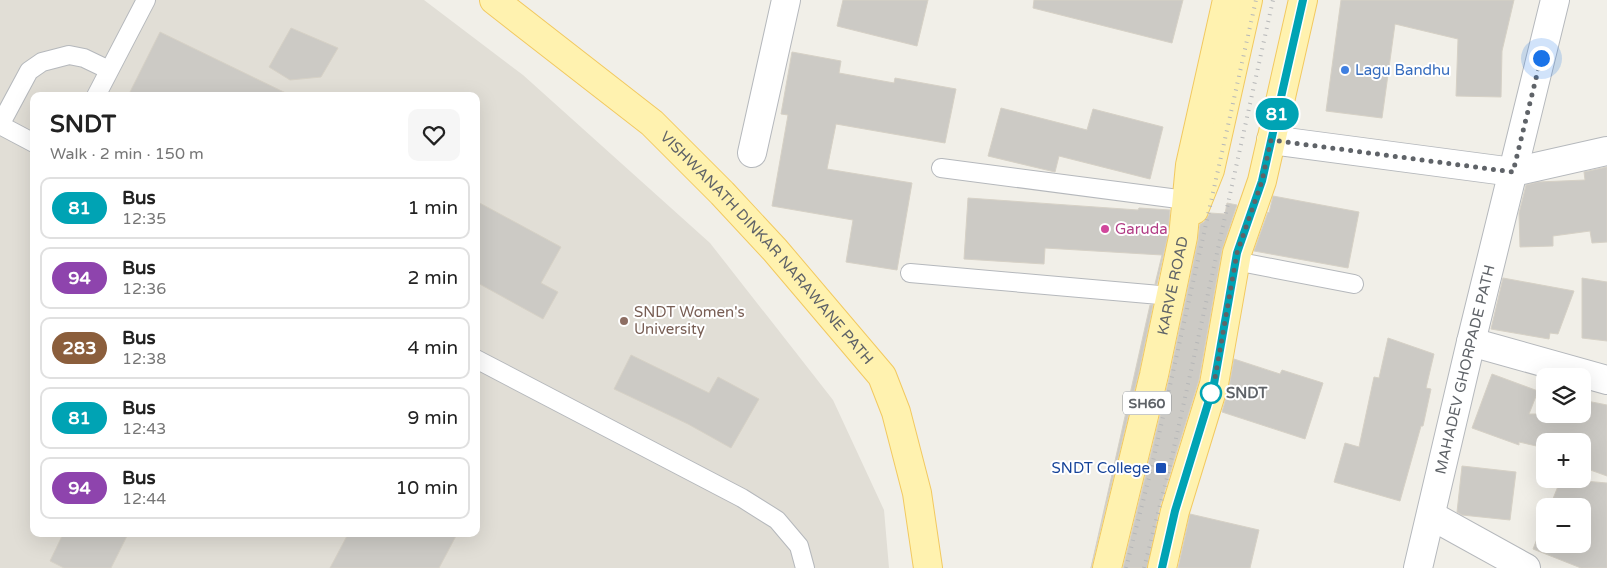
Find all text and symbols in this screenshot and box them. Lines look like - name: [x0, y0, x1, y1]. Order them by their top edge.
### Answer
- your location: [1529, 46, 1554, 71]
- place label: Lagu Bandhu: [1355, 61, 1450, 79]
- marker: Lagu Bandhu: [1339, 64, 1351, 76]
- line badge: 81: [1254, 98, 1300, 130]
- text: 81: [1266, 103, 1288, 125]
- button: heart: [408, 109, 460, 161]
- text: SNDT: [50, 110, 116, 139]
- street label: VISHWANATH DINKAR NARAWANE PATH: [657, 128, 877, 368]
- text: Walk · 2 min · 150 m: [50, 144, 204, 164]
- text: Bus: [122, 187, 156, 209]
- text: 81: [68, 197, 91, 219]
- text: 1 min: [407, 197, 458, 219]
- text: 12:35: [122, 209, 166, 229]
- place label: Garuda: [1115, 220, 1168, 238]
- marker: Garuda: [1099, 223, 1111, 235]
- street label: KARVE ROAD: [1154, 234, 1192, 337]
- text: Bus: [122, 257, 156, 279]
- street label: MAHADEV GHORPADE PATH: [1431, 263, 1499, 476]
- text: 94: [68, 267, 91, 289]
- text: 2 min: [407, 267, 458, 289]
- text: 12:36: [122, 279, 166, 299]
- place label: SNDT Women's University: [634, 303, 745, 338]
- marker: SNDT Women's University: [618, 315, 630, 327]
- text: Bus: [122, 327, 156, 349]
- text: 283: [63, 337, 96, 359]
- text: 4 min: [407, 337, 458, 359]
- text: 12:38: [122, 349, 166, 369]
- map controls: [1536, 368, 1591, 553]
- button: layers: [1536, 368, 1591, 423]
- marker: SNDT: [1200, 382, 1222, 404]
- place label: SNDT: [1226, 384, 1268, 402]
- road number: SH60: [1123, 392, 1171, 414]
- text: Bus: [122, 397, 156, 419]
- text: 81: [68, 407, 91, 429]
- text: 9 min: [407, 407, 458, 429]
- text: 12:43: [122, 419, 166, 439]
- button: +: [1536, 433, 1591, 488]
- place label: SNDT College: [1052, 459, 1150, 477]
- marker: SNDT College: [1154, 461, 1168, 475]
- text: Bus: [122, 467, 156, 489]
- text: 94: [68, 477, 91, 499]
- text: 10 min: [395, 477, 458, 499]
- text: 12:44: [122, 489, 166, 509]
- button: −: [1536, 498, 1591, 553]

